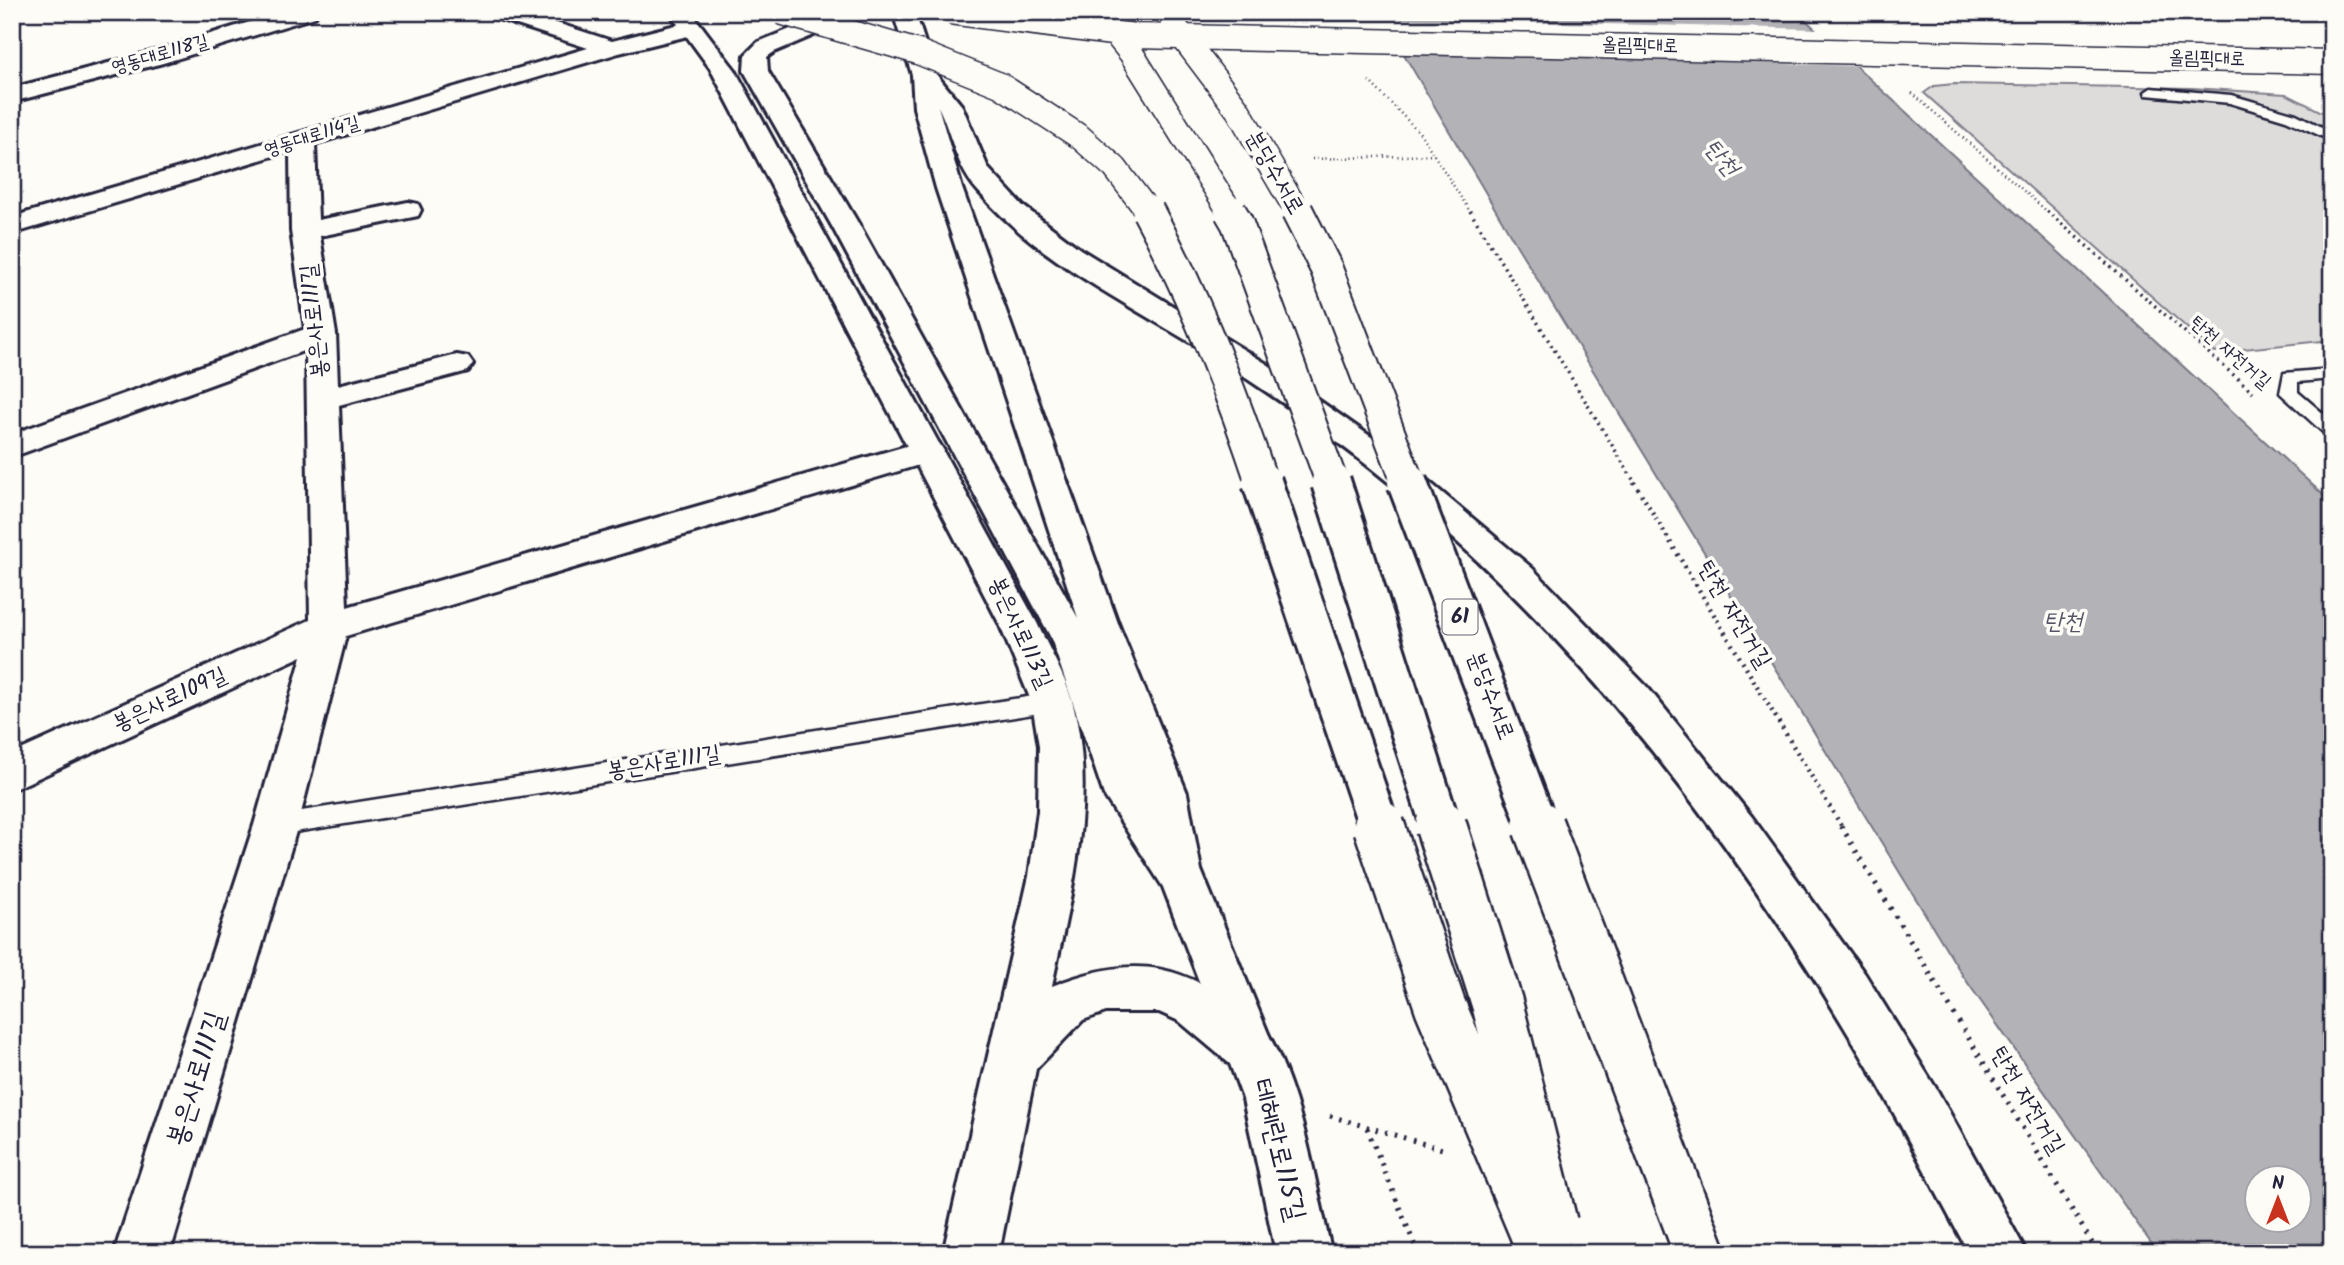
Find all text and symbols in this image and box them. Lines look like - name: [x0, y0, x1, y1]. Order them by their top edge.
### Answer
- street label: 영동대로118길: [108, 27, 212, 83]
- street label: 올림픽대로: [1602, 30, 1678, 62]
- street label: 올림픽대로: [2169, 43, 2245, 75]
- street label: 영동대로114길: [260, 108, 364, 166]
- street label: 분당수서로: [1235, 124, 1313, 222]
- water label: 탄천: [1694, 131, 1750, 187]
- street label: 봉은사로111길: [291, 262, 339, 380]
- street label: 탄천 자전거길: [2183, 309, 2277, 397]
- street label: 탄천 자전거길: [1688, 554, 1780, 676]
- street label: 봉은사로113길: [978, 571, 1062, 695]
- road number: 61: [1442, 600, 1478, 634]
- water label: 탄천: [2044, 603, 2085, 642]
- street label: 분당수서로: [1457, 646, 1523, 746]
- street label: 봉은사로109길: [107, 658, 233, 742]
- street label: 봉은사로111길: [605, 736, 723, 790]
- street label: 봉은사로111길: [155, 1006, 239, 1152]
- street label: 탄천 자전거길: [1981, 1040, 2073, 1162]
- street label: 테헤란로115길: [1239, 1074, 1317, 1226]
- north arrow: [2242, 1164, 2312, 1234]
- text: N: [2272, 1169, 2284, 1199]

